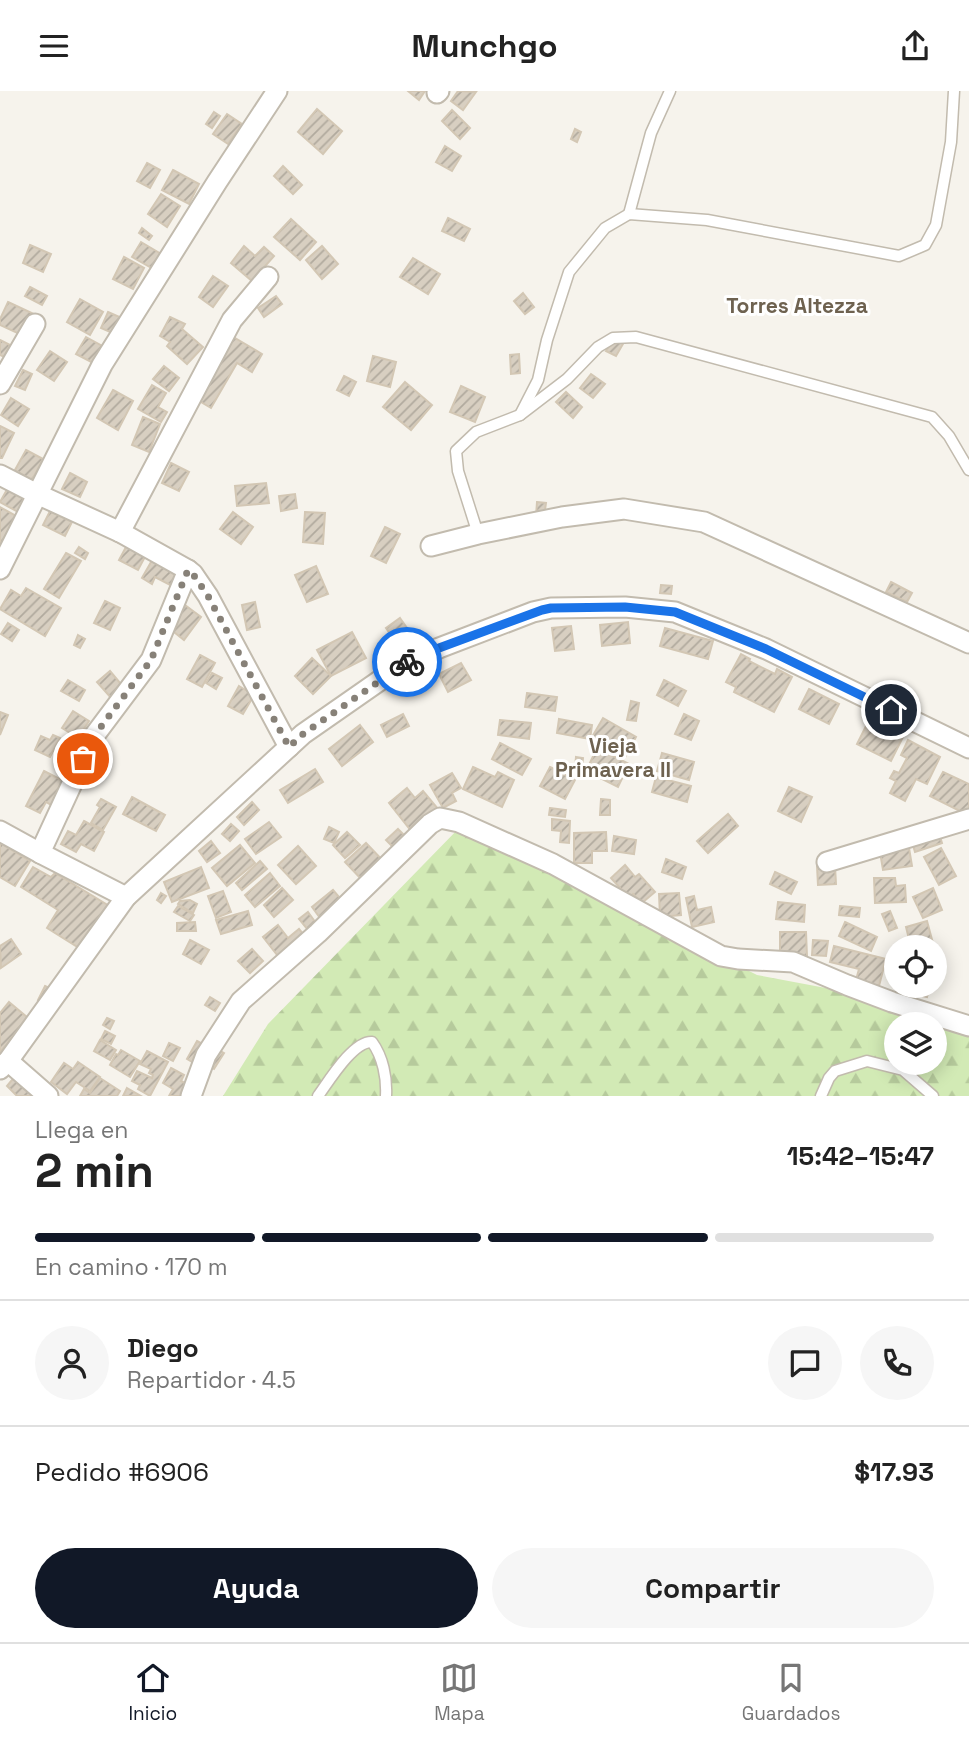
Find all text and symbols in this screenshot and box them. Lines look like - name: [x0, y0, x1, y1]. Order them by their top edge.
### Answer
- text: Munchgo: [411, 26, 558, 66]
- icon: menu: [35, 27, 73, 65]
- icon: share: [896, 27, 934, 65]
- district label: Torres Altezza: [726, 292, 868, 319]
- courier: [372, 627, 442, 697]
- icon: bike: [388, 643, 426, 681]
- pin: [861, 680, 921, 740]
- icon: home: [872, 691, 910, 729]
- pin: [53, 729, 113, 789]
- district label: Vieja Primavera II: [555, 732, 671, 783]
- icon: bag: [64, 740, 102, 778]
- map controls: [884, 935, 947, 1075]
- button: locate: [884, 935, 947, 998]
- button: layers: [884, 1012, 947, 1075]
- text: Llega en: [35, 1115, 128, 1145]
- text: 15:42–15:47: [787, 1139, 934, 1173]
- text: 2 min: [35, 1142, 154, 1200]
- text: En camino · 170 m: [35, 1252, 228, 1282]
- button: person: [35, 1326, 109, 1400]
- button: chat: [768, 1326, 842, 1400]
- button: phone: [860, 1326, 934, 1400]
- text: Diego: [127, 1331, 199, 1365]
- text: Repartidor · 4.5: [127, 1365, 296, 1395]
- text: Pedido #6906: [35, 1455, 209, 1489]
- text: $17.93: [854, 1455, 934, 1489]
- button: Ayuda: [35, 1548, 478, 1628]
- button: Compartir: [492, 1548, 934, 1628]
- tab: Inicio: [128, 1659, 177, 1726]
- tab: Mapa: [434, 1659, 485, 1726]
- tab: Guardados: [742, 1659, 841, 1726]

